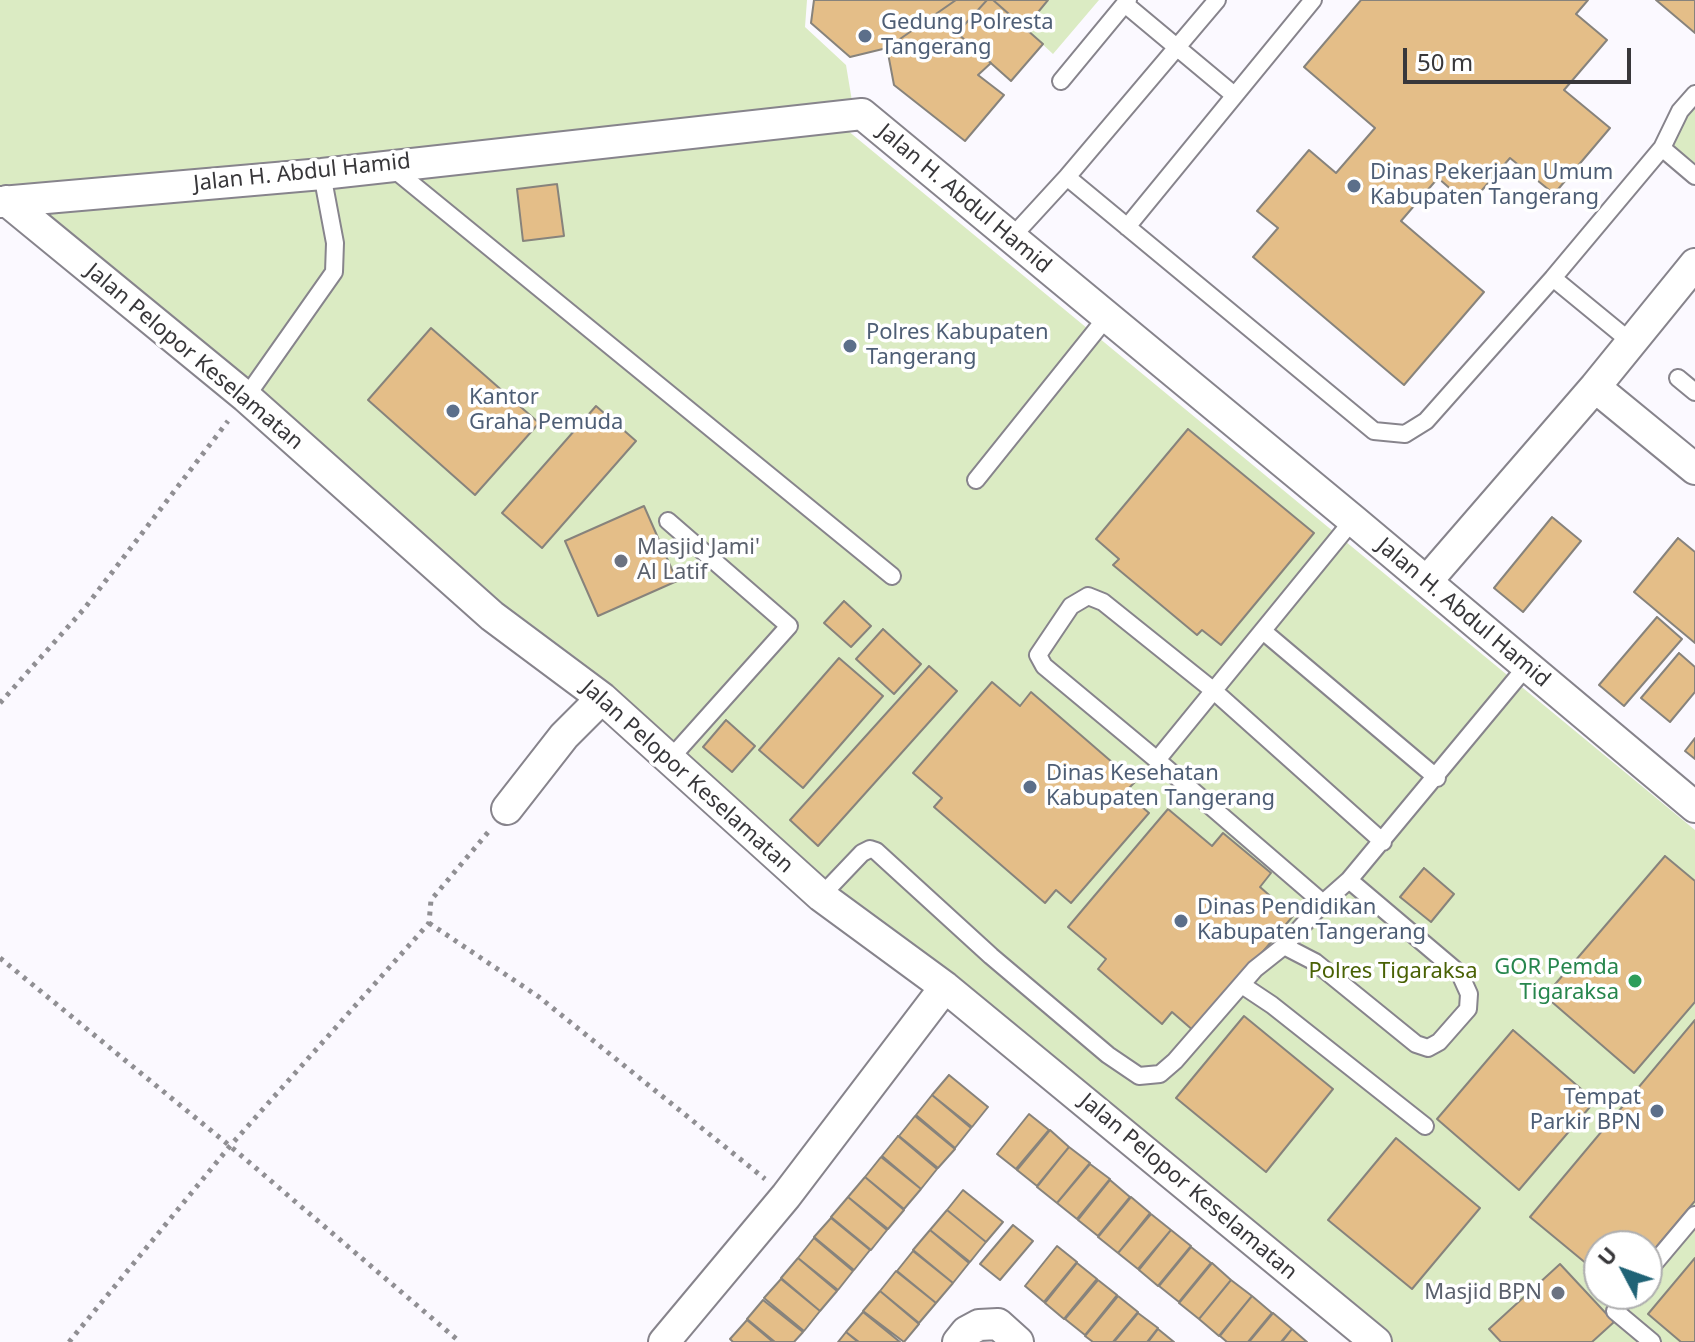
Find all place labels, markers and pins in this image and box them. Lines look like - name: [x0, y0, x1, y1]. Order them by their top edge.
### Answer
- place label: Gedung Polresta Tangerang: [881, 10, 1054, 62]
- marker: Gedung Polresta Tangerang: [856, 27, 874, 45]
- place label: Dinas Pekerjaan Umum Kabupaten Tangerang: [1370, 160, 1613, 212]
- marker: Dinas Pekerjaan Umum Kabupaten Tangerang: [1345, 177, 1363, 195]
- place label: Polres Kabupaten Tangerang: [866, 320, 1049, 372]
- marker: Polres Kabupaten Tangerang: [841, 337, 859, 355]
- place label: Kantor Graha Pemuda: [469, 385, 623, 436]
- marker: Kantor Graha Pemuda: [444, 402, 462, 420]
- place label: Masjid Jami' Al Latif: [637, 535, 760, 586]
- marker: Masjid Jami' Al Latif: [612, 552, 630, 570]
- place label: Dinas Kesehatan Kabupaten Tangerang: [1046, 761, 1275, 812]
- marker: Dinas Kesehatan Kabupaten Tangerang: [1021, 778, 1039, 796]
- place label: Dinas Pendidikan Kabupaten Tangerang: [1197, 895, 1426, 946]
- marker: Dinas Pendidikan Kabupaten Tangerang: [1172, 912, 1190, 930]
- place label: GOR Pemda Tigaraksa: [1494, 955, 1619, 1006]
- marker: GOR Pemda Tigaraksa: [1626, 972, 1644, 990]
- place label: Tempat Parkir BPN: [1530, 1085, 1641, 1136]
- marker: Tempat Parkir BPN: [1648, 1102, 1666, 1120]
- place label: Masjid BPN: [1424, 1280, 1542, 1306]
- marker: Masjid BPN: [1549, 1284, 1567, 1302]

